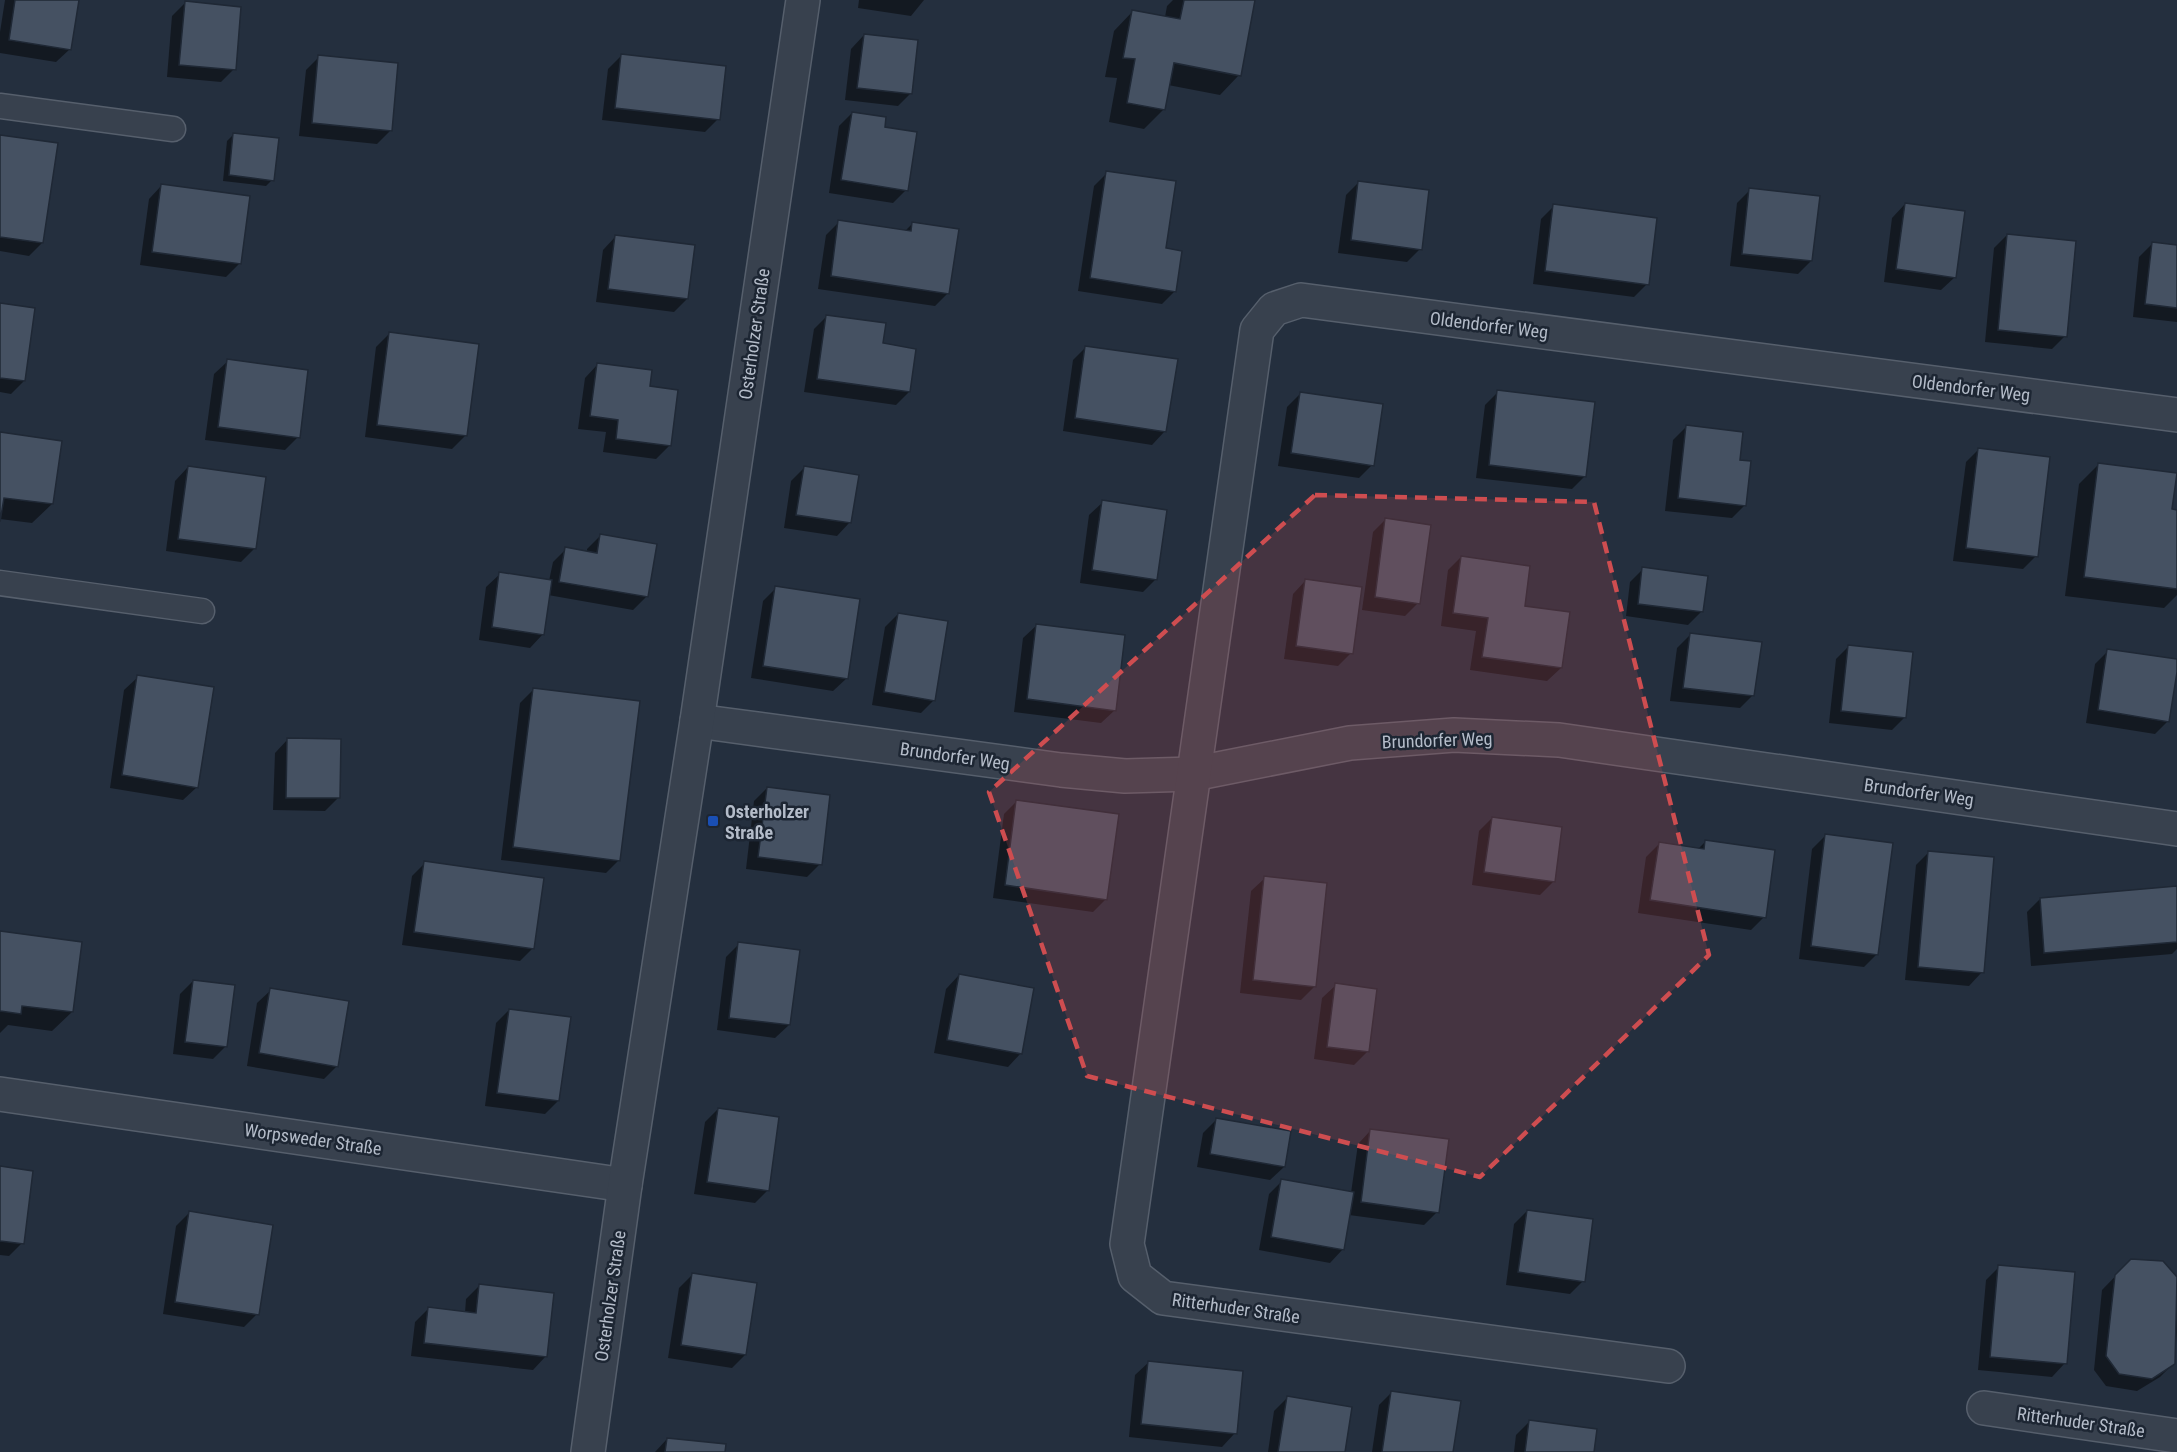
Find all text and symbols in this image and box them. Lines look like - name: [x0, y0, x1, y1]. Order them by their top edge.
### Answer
- street label: Osterholzer Straße: [734, 267, 774, 401]
- street label: Oldendorfer Weg: [1429, 307, 1549, 343]
- street label: Oldendorfer Weg: [1911, 370, 2031, 406]
- street label: Brundorfer Weg: [1381, 728, 1493, 752]
- street label: Brundorfer Weg: [899, 738, 1011, 774]
- street label: Brundorfer Weg: [1863, 774, 1975, 810]
- place label: Osterholzer Straße: [725, 801, 809, 843]
- marker: Osterholzer Straße: [706, 814, 720, 828]
- street label: Worpsweder Straße: [243, 1119, 383, 1159]
- street label: Osterholzer Straße: [590, 1229, 630, 1363]
- street label: Ritterhuder Straße: [1171, 1289, 1301, 1327]
- street label: Ritterhuder Straße: [2016, 1403, 2146, 1441]

